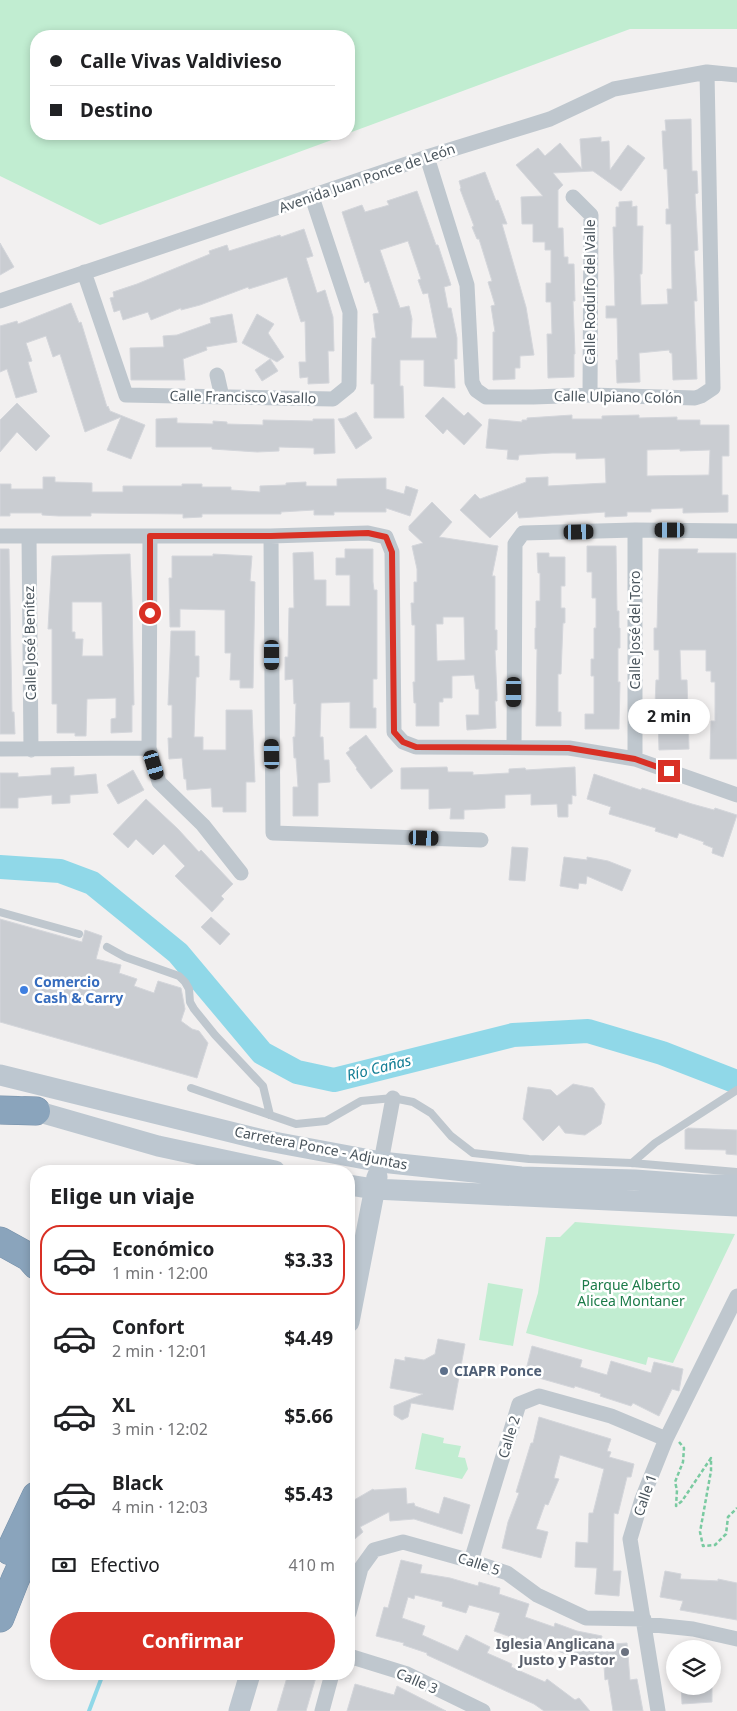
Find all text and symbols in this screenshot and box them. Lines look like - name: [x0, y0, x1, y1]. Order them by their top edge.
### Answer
- text: Calle Vivas Valdivieso: [80, 48, 282, 74]
- text: Destino: [80, 97, 153, 123]
- street label: Avenida Juan Ponce de León: [276, 138, 458, 217]
- street label: Calle Rodulfo del Valle: [580, 219, 599, 365]
- street label: Calle Francisco Vasallo: [169, 386, 317, 407]
- street label: Calle Ulpiano Colón: [554, 386, 682, 407]
- car: [655, 523, 685, 538]
- car: [563, 524, 594, 540]
- street label: Calle José del Toro: [625, 571, 644, 690]
- street label: Calle José Benítez: [19, 585, 40, 700]
- route start: [139, 602, 161, 624]
- car: [264, 640, 279, 670]
- car: [506, 677, 521, 707]
- callout: 2 min: [628, 698, 710, 734]
- text: 2 min: [647, 705, 691, 727]
- car: [264, 739, 279, 769]
- car: [142, 748, 165, 782]
- route end: [658, 760, 680, 782]
- car: [408, 830, 439, 846]
- place label: Comercio Cash & Carry: [34, 972, 123, 1007]
- marker: Comercio Cash & Carry: [18, 984, 30, 996]
- water label: Río Cañas: [344, 1049, 414, 1085]
- street label: Carretera Ponce - Adjuntas: [233, 1121, 410, 1174]
- text: Elige un viaje: [50, 1180, 195, 1210]
- text: Económico: [112, 1236, 214, 1262]
- icon: car: [52, 1238, 97, 1283]
- text: $3.33: [284, 1247, 333, 1273]
- text: 1 min · 12:00: [112, 1262, 208, 1284]
- park label: Parque Alberto Alicea Montaner: [577, 1275, 685, 1310]
- text: Confort: [112, 1314, 184, 1340]
- icon: car: [52, 1316, 97, 1361]
- text: $4.49: [284, 1325, 333, 1351]
- text: 2 min · 12:01: [112, 1340, 208, 1362]
- place label: CIAPR Ponce: [454, 1361, 542, 1380]
- marker: CIAPR Ponce: [438, 1365, 450, 1377]
- text: XL: [112, 1392, 135, 1418]
- icon: car: [52, 1394, 97, 1439]
- text: $5.66: [284, 1403, 333, 1429]
- street label: Calle 2: [493, 1413, 524, 1460]
- text: 3 min · 12:02: [112, 1418, 208, 1440]
- text: Black: [112, 1470, 163, 1496]
- street label: Calle 1: [628, 1471, 661, 1518]
- icon: car: [52, 1472, 97, 1517]
- text: $5.43: [284, 1481, 333, 1507]
- text: 4 min · 12:03: [112, 1496, 208, 1518]
- street label: Calle 5: [456, 1548, 503, 1579]
- icon: cash: [50, 1551, 78, 1579]
- text: Efectivo: [90, 1552, 160, 1578]
- text: 410 m: [288, 1554, 335, 1576]
- button: Confirmar: [50, 1612, 335, 1670]
- place label: Iglesia Anglicana Justo y Pastor: [496, 1634, 616, 1669]
- map controls: [666, 1640, 721, 1695]
- button: layers: [666, 1640, 721, 1695]
- marker: Iglesia Anglicana Justo y Pastor: [619, 1646, 631, 1658]
- street label: Calle 3: [393, 1663, 441, 1698]

